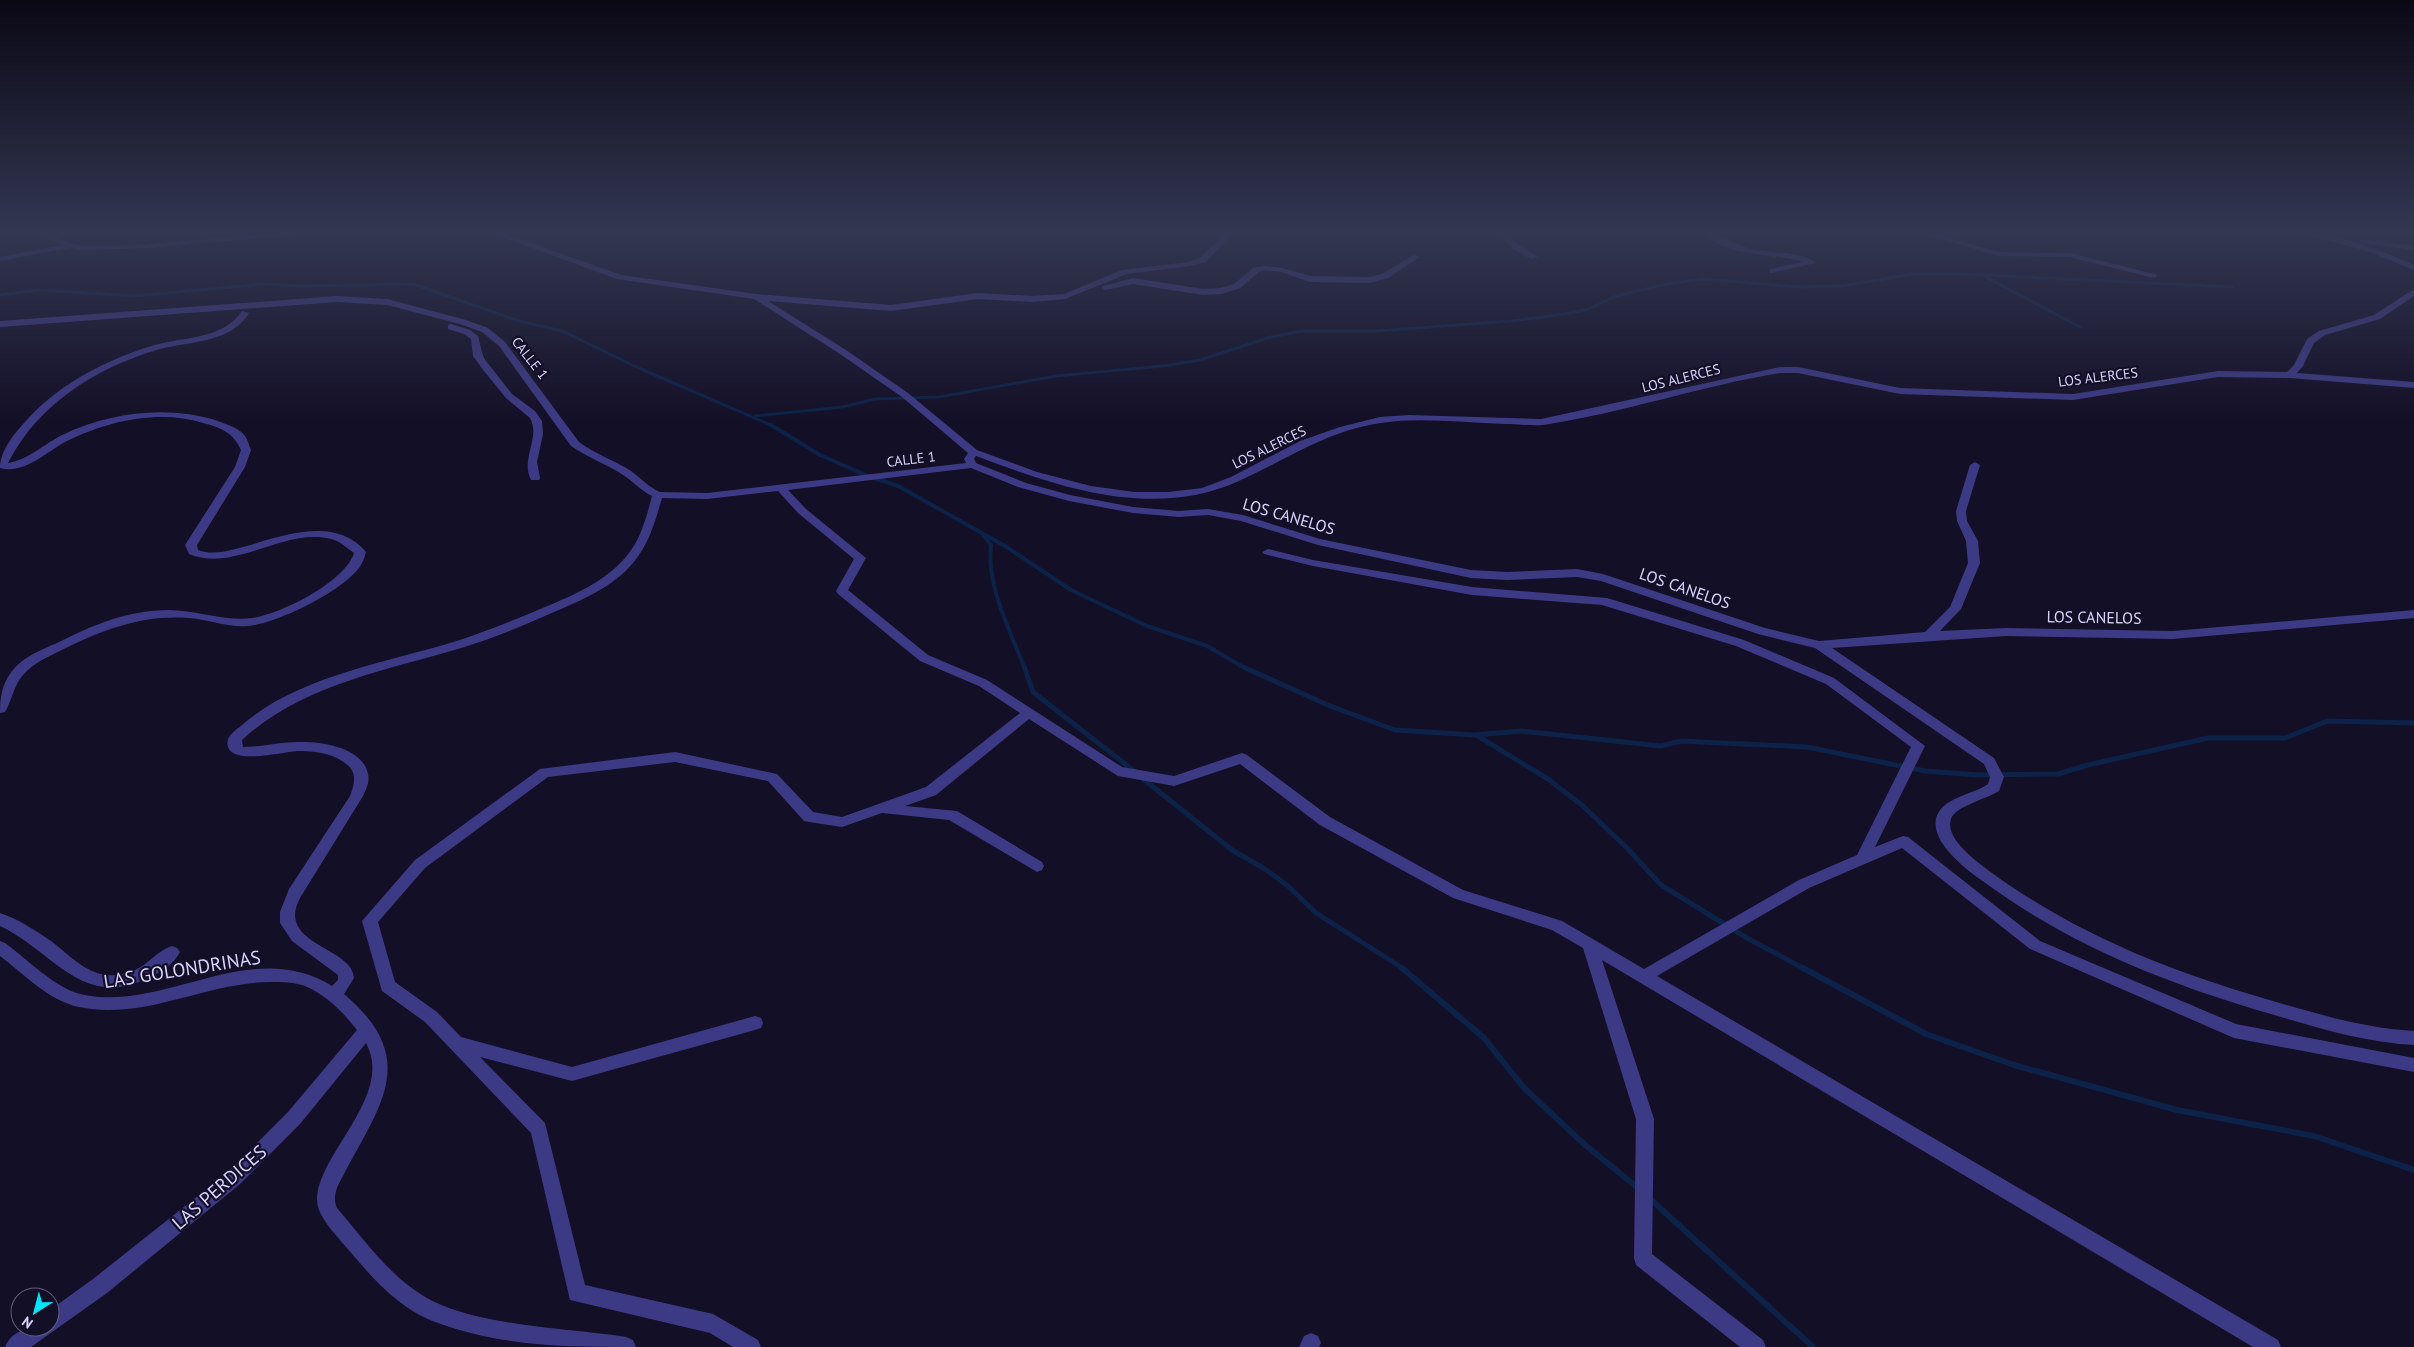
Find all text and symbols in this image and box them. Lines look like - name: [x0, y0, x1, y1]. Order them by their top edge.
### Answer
- street label: CALLE 1: [508, 333, 552, 383]
- street label: LOS ALERCES: [1640, 360, 1722, 396]
- street label: LOS ALERCES: [2057, 363, 2139, 391]
- street label: LOS ALERCES: [1229, 421, 1309, 473]
- street label: CALLE 1: [886, 447, 936, 471]
- street label: LOS CANELOS: [1241, 493, 1337, 539]
- street label: LOS CANELOS: [1637, 563, 1733, 613]
- street label: LOS CANELOS: [2046, 606, 2142, 628]
- street label: LAS GOLONDRINAS: [102, 945, 262, 993]
- street label: LAS PERDICES: [167, 1139, 271, 1235]
- north arrow: [10, 1287, 60, 1337]
- text: N: [18, 1313, 36, 1333]

